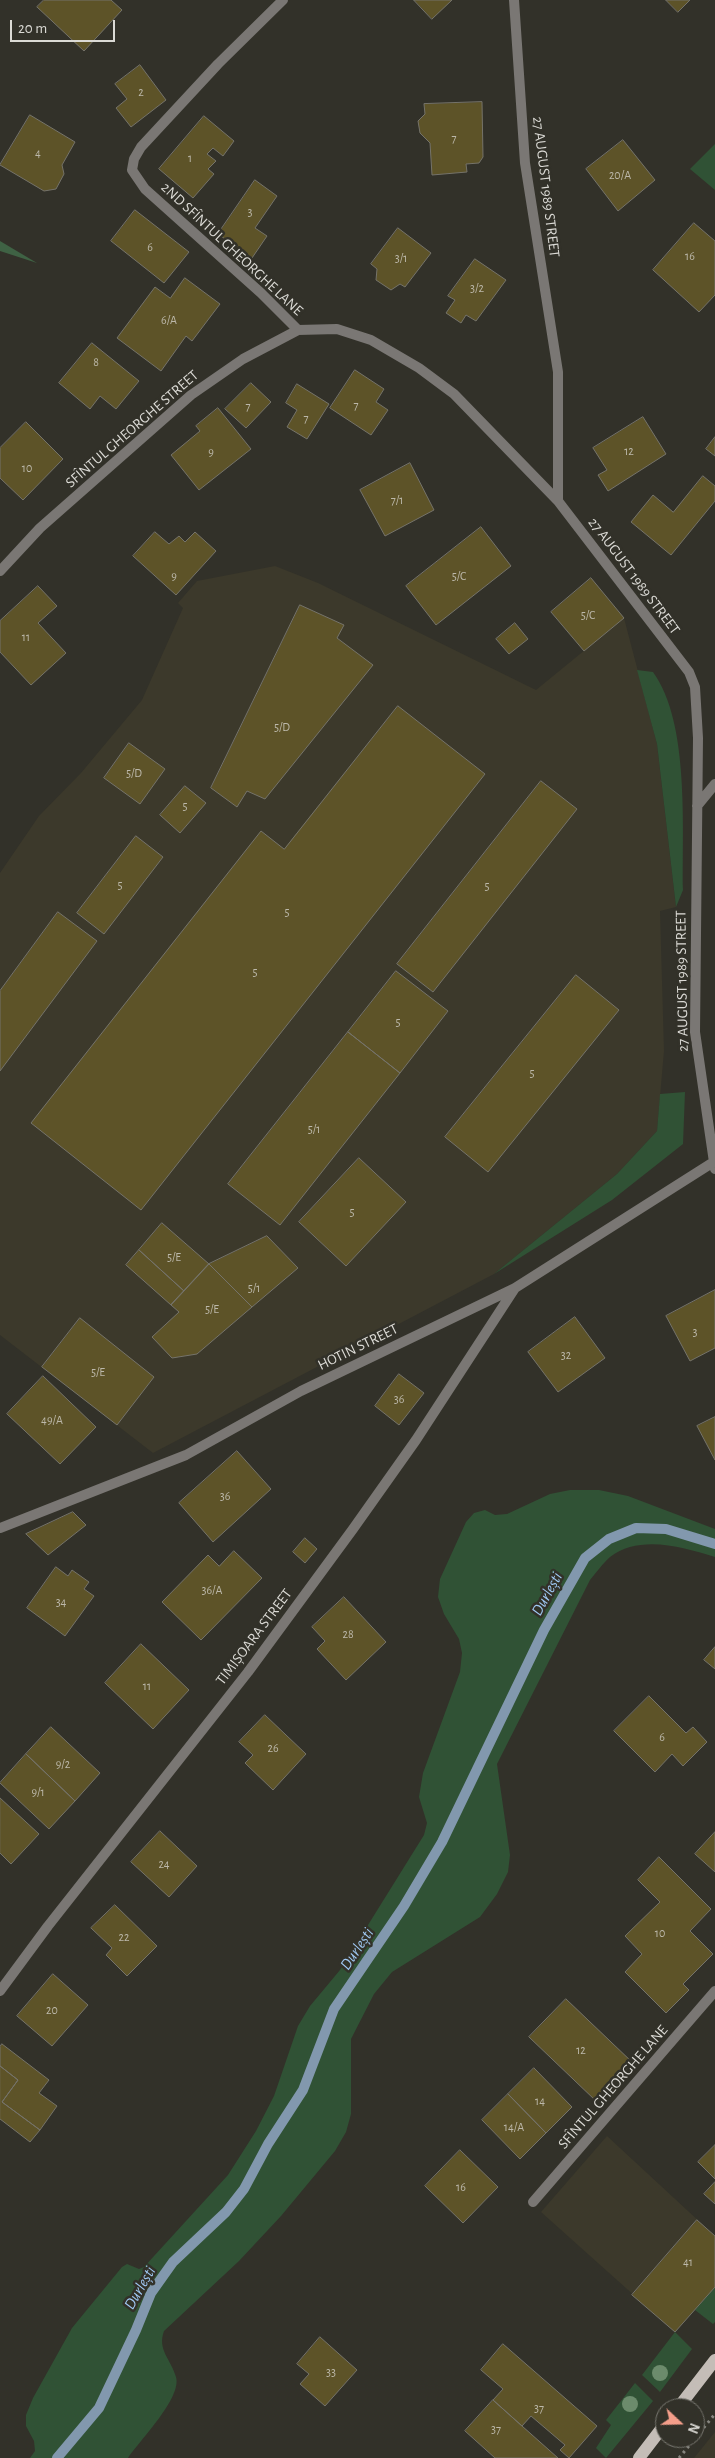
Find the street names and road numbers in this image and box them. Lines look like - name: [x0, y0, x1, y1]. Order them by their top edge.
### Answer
- street label: 27 AUGUST 1989 STREET: [528, 116, 564, 258]
- street label: 2ND SFÎNTUL GHEORGHE LANE: [157, 178, 307, 320]
- street label: SFÎNTUL GHEORGHE STREET: [62, 366, 202, 492]
- street label: 27 AUGUST 1989 STREET: [584, 514, 684, 638]
- street label: 27 AUGUST 1989 STREET: [672, 910, 692, 1052]
- street label: HOTIN STREET: [315, 1320, 401, 1374]
- street label: TIMIȘOARA STREET: [212, 1585, 296, 1689]
- street label: SFÎNTUL GHEORGHE LANE: [554, 2021, 672, 2153]

